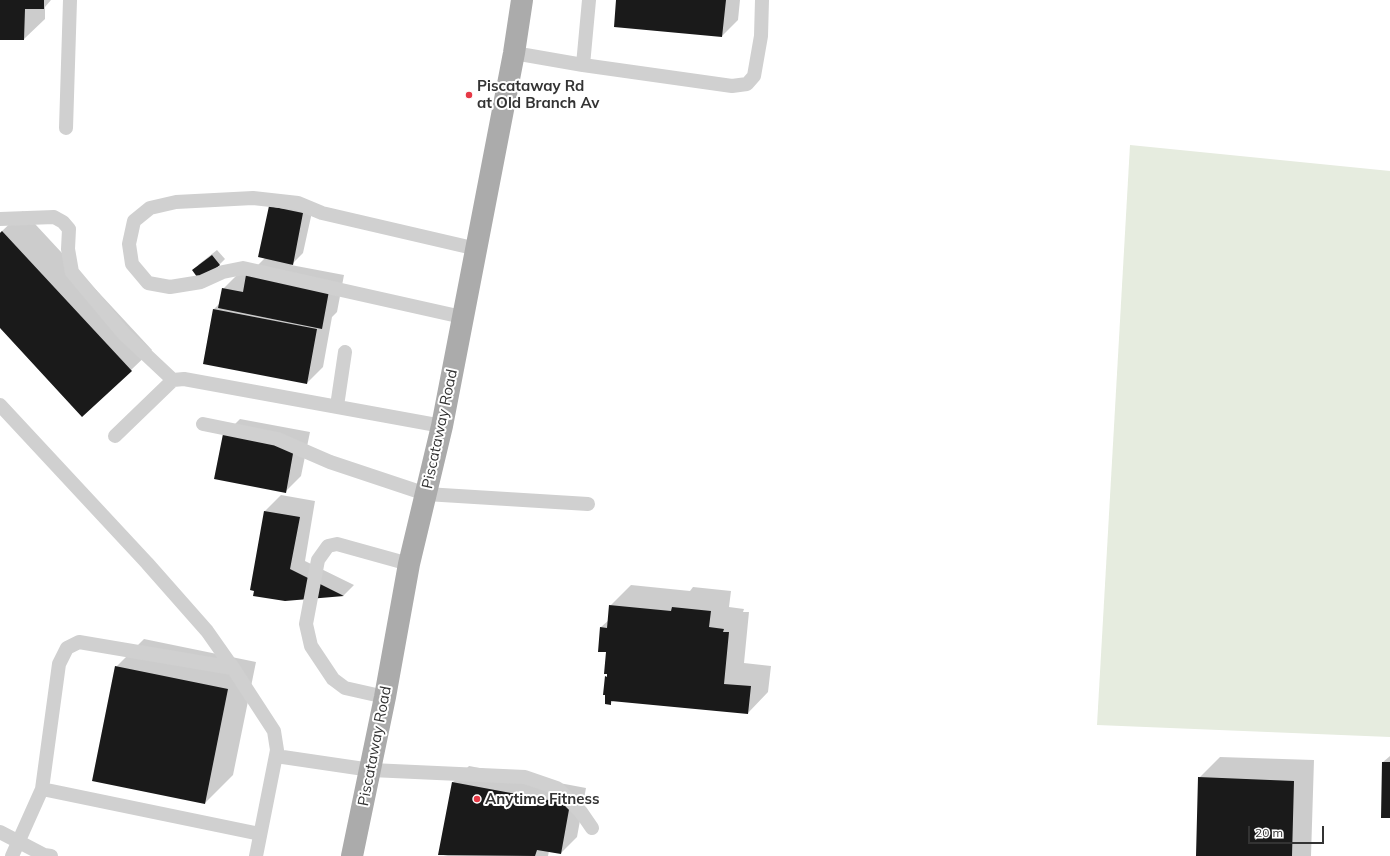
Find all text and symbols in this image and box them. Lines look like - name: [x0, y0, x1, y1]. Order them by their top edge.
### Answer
- place label: Piscataway Rd at Old Branch Av: [477, 77, 599, 112]
- marker: Piscataway Rd at Old Branch Av: [464, 90, 474, 100]
- street label: Piscataway Road: [419, 368, 461, 490]
- street label: Piscataway Road: [355, 685, 395, 807]
- place label: Anytime Fitness: [485, 790, 599, 808]
- marker: Anytime Fitness: [472, 794, 482, 804]
- scale bar: [1250, 818, 1326, 844]
- text: 20 m: [1255, 825, 1283, 840]

